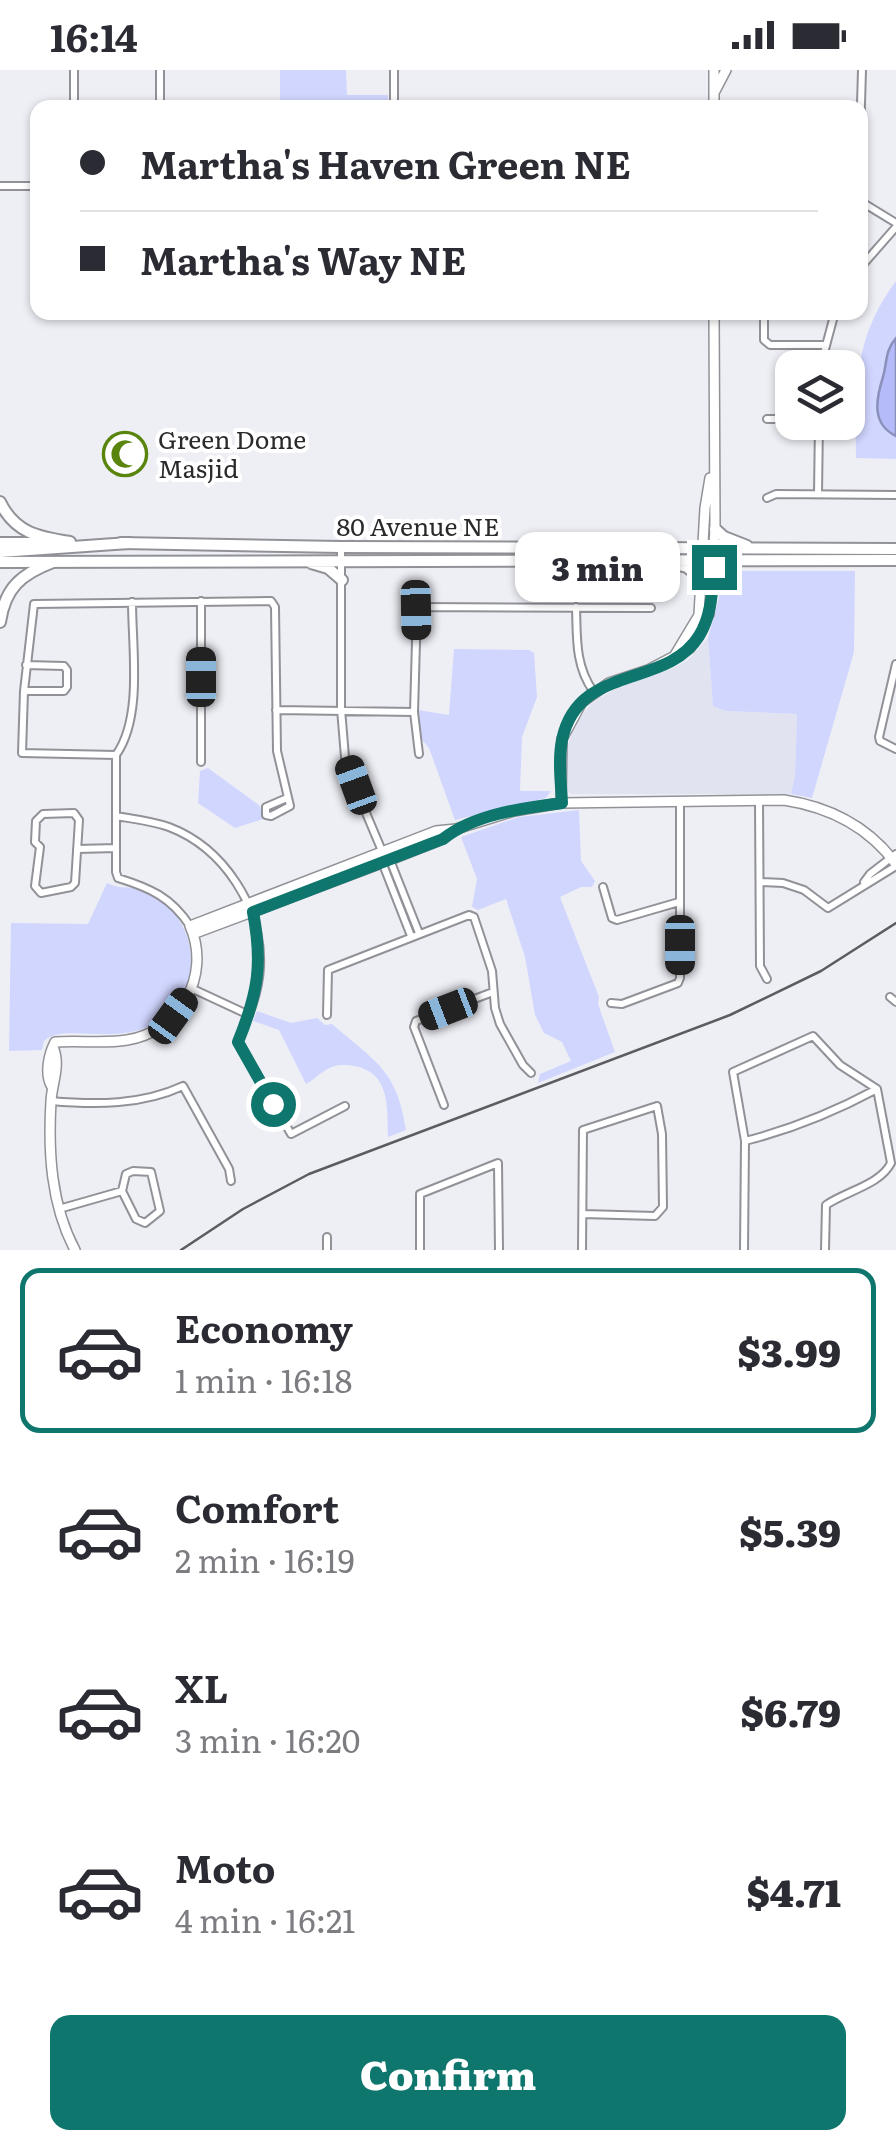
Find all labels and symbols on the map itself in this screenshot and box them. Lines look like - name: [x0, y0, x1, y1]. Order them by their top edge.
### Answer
- place label: Green Dome Masjid: [158, 420, 306, 486]
- mosque icon: Green Dome Masjid: [102, 431, 148, 477]
- street label: 80 Avenue NE: [337, 507, 499, 544]
- callout: 3 min: [514, 532, 679, 602]
- route end: [692, 545, 737, 590]
- car: [400, 580, 432, 640]
- car: [186, 647, 216, 707]
- car: [332, 752, 380, 818]
- car: [665, 915, 695, 975]
- car: [143, 983, 203, 1049]
- car: [415, 984, 481, 1034]
- route start: [251, 1082, 296, 1127]

